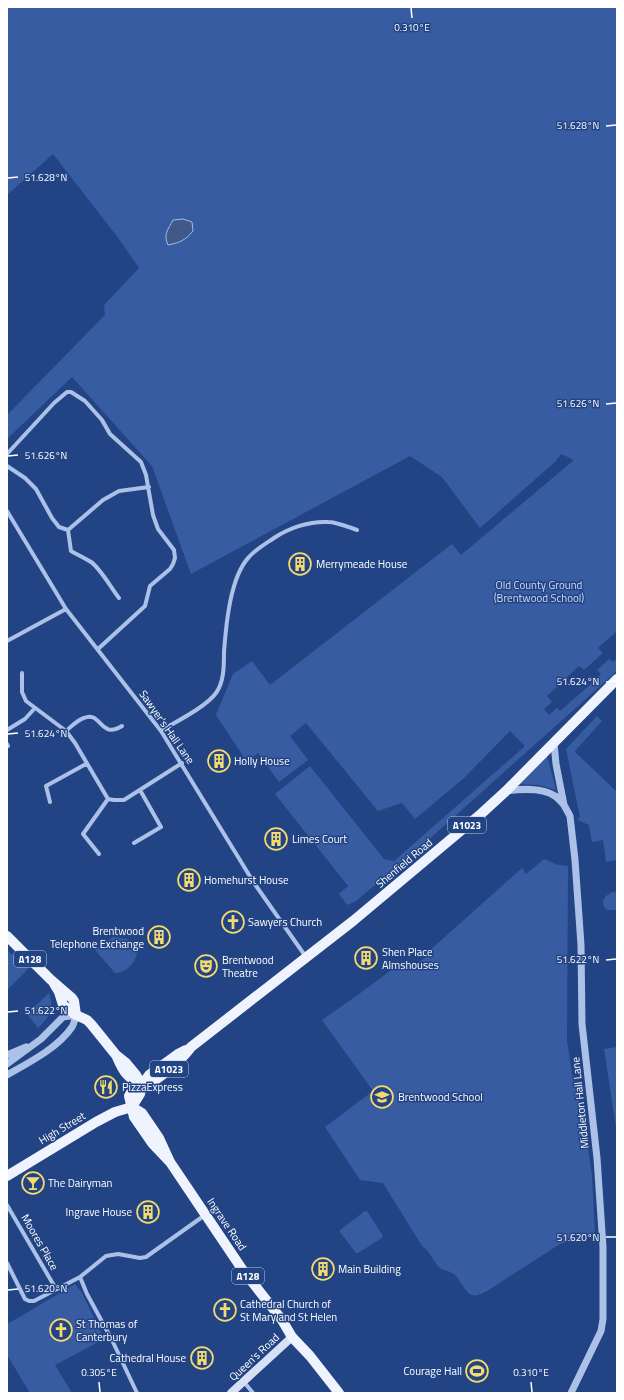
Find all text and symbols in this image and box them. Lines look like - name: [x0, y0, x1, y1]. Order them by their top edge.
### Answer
- text: 0.310°E: [394, 20, 430, 35]
- text: 51.628°N: [557, 118, 599, 133]
- text: 51.628°N: [25, 170, 67, 185]
- text: 51.626°N: [557, 396, 599, 411]
- text: 51.626°N: [25, 448, 67, 463]
- building icon: Merrymeade House: [287, 551, 313, 577]
- place label: Merrymeade House: [316, 556, 408, 572]
- park label: Old County Ground (Brentwood School): [494, 577, 584, 606]
- text: 51.624°N: [557, 674, 599, 689]
- street label: Sawyer's Hall Lane: [136, 687, 199, 768]
- text: 51.624°N: [25, 726, 67, 741]
- building icon: Holly House: [206, 748, 232, 774]
- place label: Holly House: [234, 753, 290, 769]
- road number: A1023: [448, 817, 486, 833]
- building icon: Limes Court: [263, 826, 289, 852]
- place label: Limes Court: [292, 831, 347, 847]
- street label: Shenfield Road: [372, 834, 436, 891]
- building icon: Homehurst House: [176, 867, 202, 893]
- place label: Homehurst House: [204, 872, 289, 888]
- church icon: Sawyers Church: [220, 909, 246, 935]
- place label: Sawyers Church: [248, 914, 322, 930]
- place label: Brentwood Telephone Exchange: [50, 923, 144, 952]
- building icon: Brentwood Telephone Exchange: [146, 924, 172, 950]
- place label: Shen Place Almshouses: [382, 944, 439, 973]
- building icon: Shen Place Almshouses: [353, 945, 379, 971]
- road number: A128: [14, 951, 46, 967]
- place label: Brentwood Theatre: [222, 952, 274, 981]
- text: 51.622°N: [557, 952, 599, 967]
- theatre icon: Brentwood Theatre: [193, 953, 219, 979]
- text: 51.622°N: [25, 1003, 67, 1018]
- street label: Middleton Hall Lane: [567, 1056, 593, 1150]
- road number: A1023: [150, 1061, 188, 1077]
- restaurant icon: PizzaExpress: [93, 1074, 119, 1100]
- place label: PizzaExpress: [122, 1079, 183, 1095]
- school or university icon: Brentwood School: [369, 1084, 395, 1110]
- place label: Brentwood School: [398, 1089, 483, 1105]
- street label: High Street: [36, 1108, 89, 1148]
- bar icon: The Dairyman: [20, 1170, 46, 1196]
- place label: The Dairyman: [48, 1175, 113, 1191]
- street label: Ingrave Road: [203, 1194, 251, 1254]
- building icon: Ingrave House: [135, 1199, 161, 1225]
- place label: Ingrave House: [66, 1204, 132, 1220]
- street label: Moores Place: [17, 1211, 63, 1273]
- text: 51.620°N: [557, 1230, 599, 1245]
- building icon: Main Building: [310, 1256, 336, 1282]
- place label: Main Building: [338, 1261, 401, 1277]
- road number: A128: [232, 1268, 264, 1284]
- text: 51.620°N: [25, 1281, 67, 1296]
- place label: Cathedral Church of St Mary and St Helen: [240, 1296, 337, 1325]
- church icon: Cathedral Church of St Mary and St Helen: [212, 1297, 238, 1323]
- place label: St Thomas of Canterbury: [76, 1316, 138, 1345]
- church icon: St Thomas of Canterbury: [48, 1317, 74, 1343]
- street label: Queen's Road: [225, 1329, 283, 1385]
- building icon: Cathedral House: [189, 1345, 215, 1371]
- place label: Cathedral House: [109, 1350, 186, 1366]
- sports icon: Courage Hall: [464, 1358, 490, 1384]
- place label: Courage Hall: [404, 1363, 462, 1379]
- text: 0.305°E: [81, 1365, 117, 1380]
- text: 0.310°E: [513, 1365, 549, 1380]

